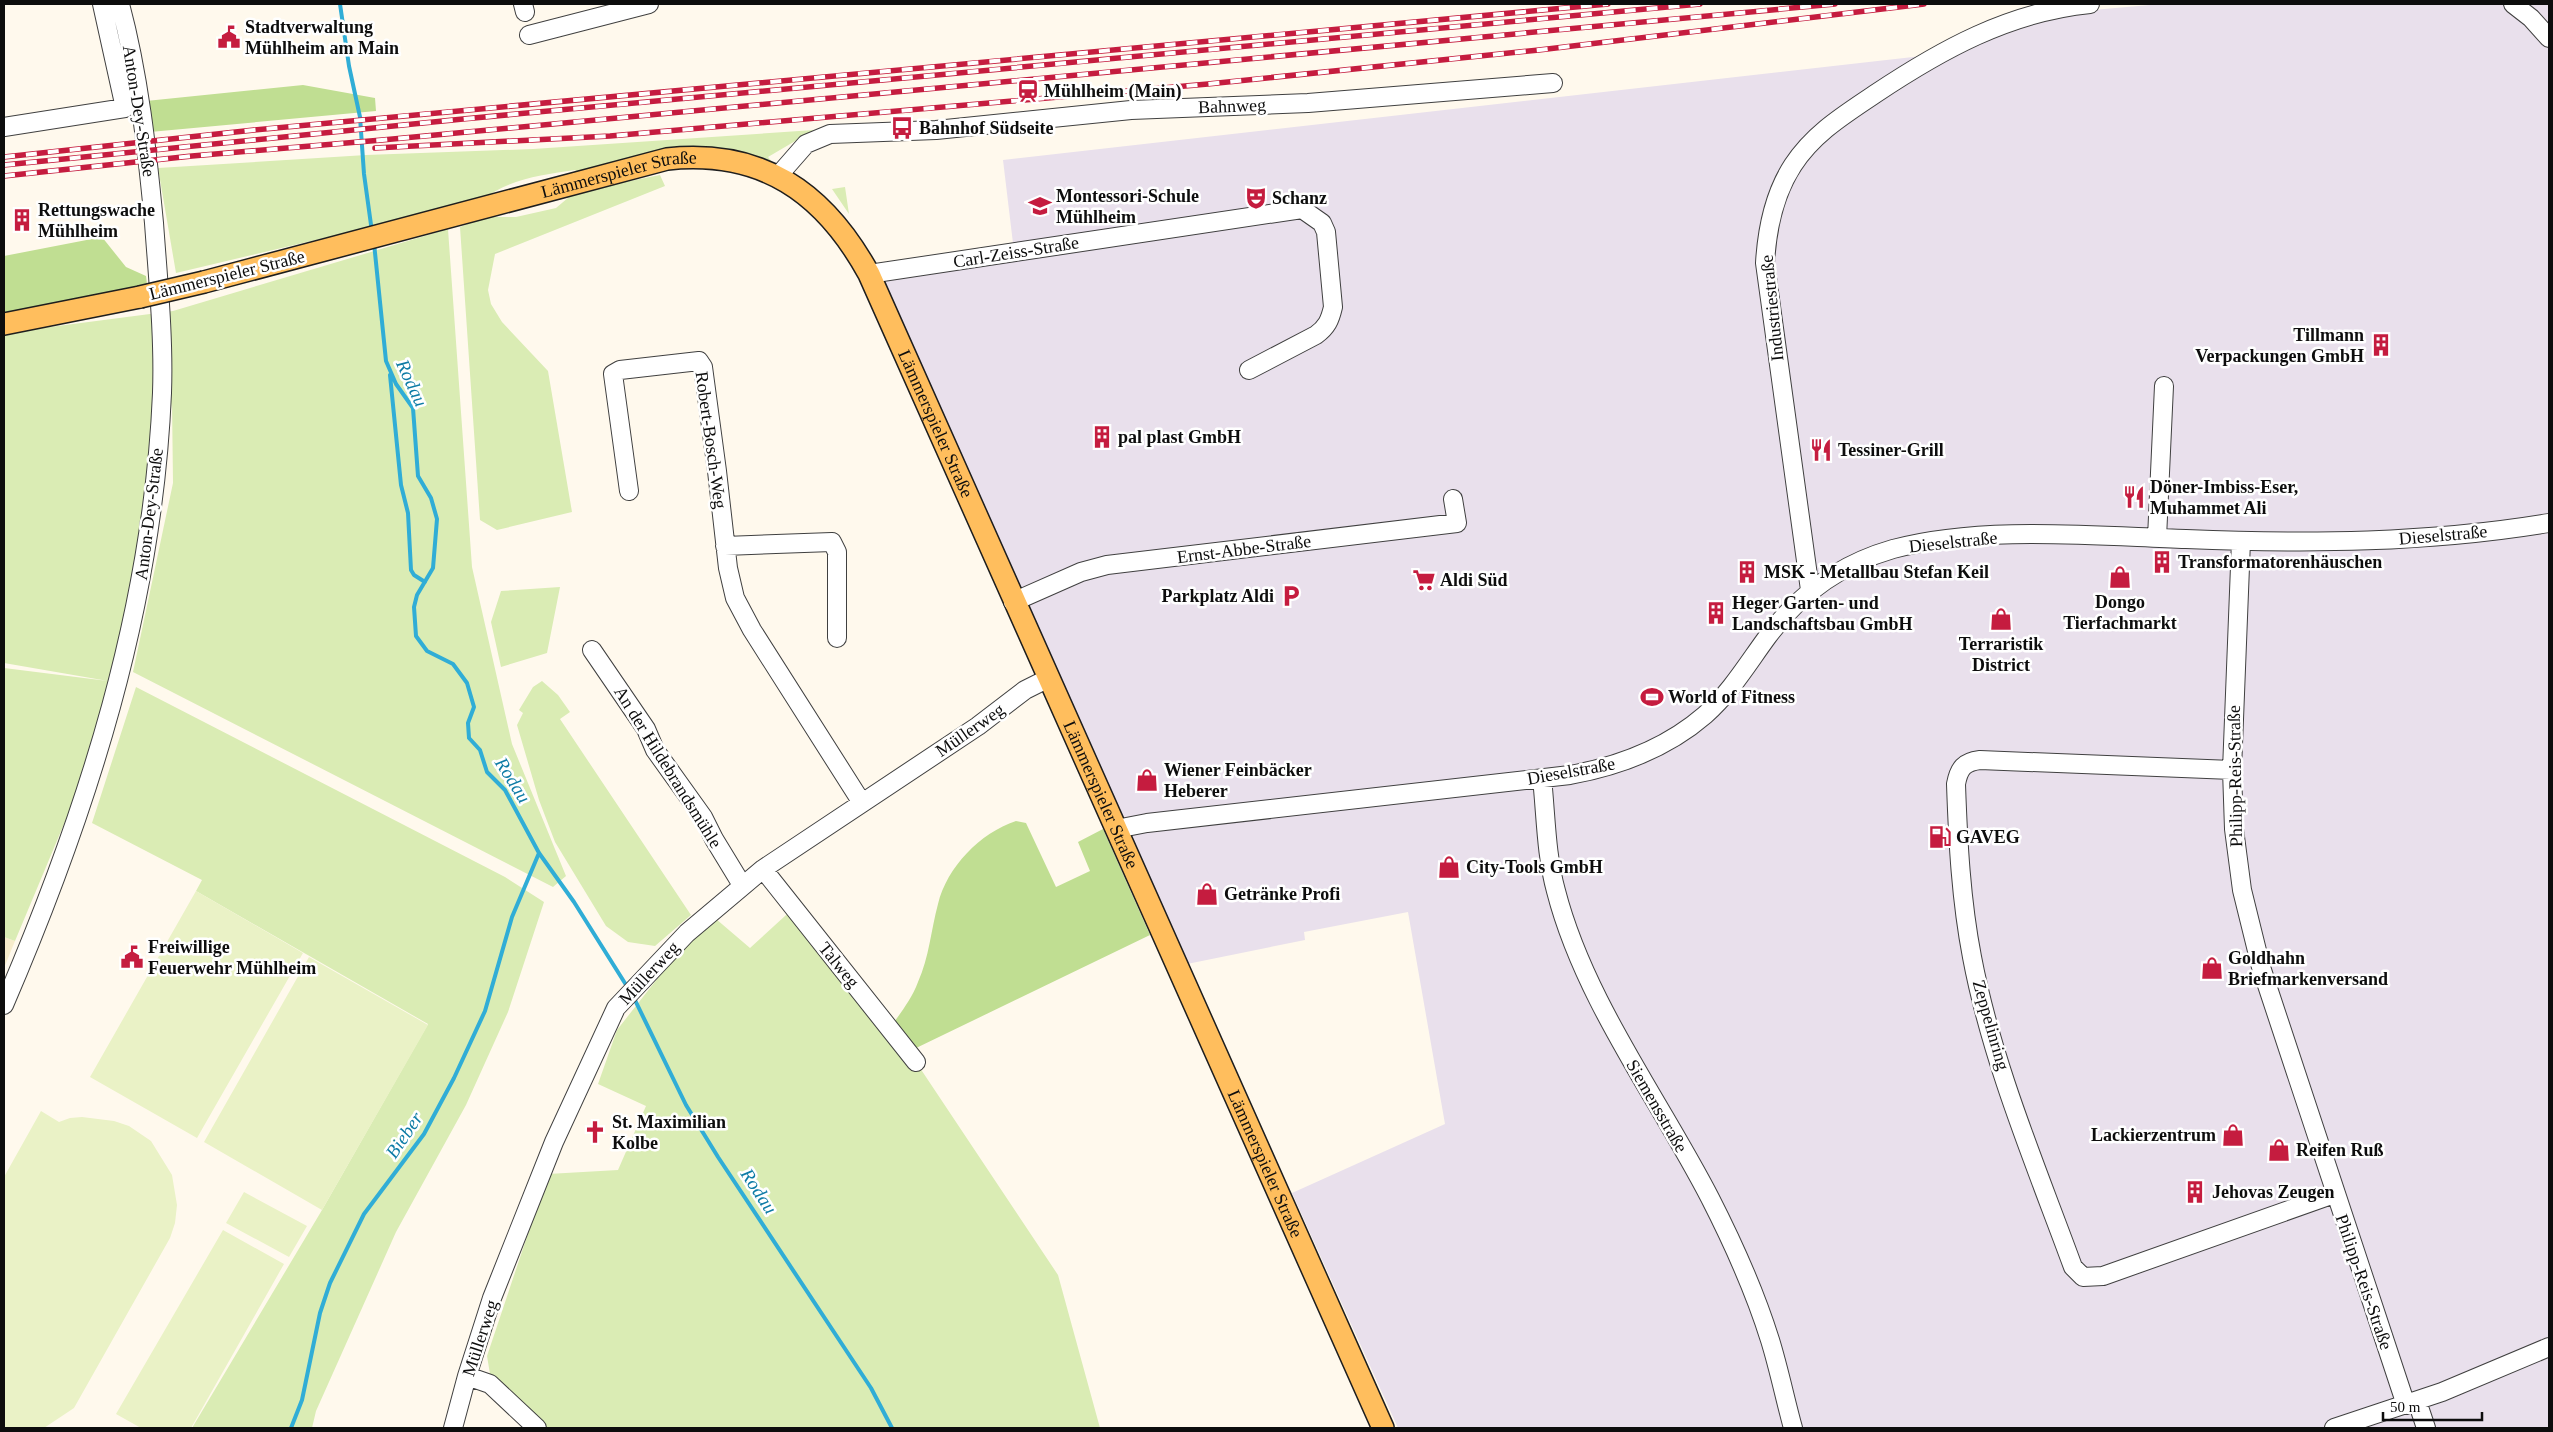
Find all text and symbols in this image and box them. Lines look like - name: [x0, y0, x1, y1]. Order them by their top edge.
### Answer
- place label: Stadtverwaltung Mühlheim am Main: [245, 17, 399, 58]
- public building icon: Stadtverwaltung Mühlheim am Main: [216, 24, 242, 50]
- street label: Anton-Dey-Straße: [119, 44, 159, 178]
- station icon: Mühlheim (Main): [1015, 78, 1041, 104]
- place label: Mühlheim (Main): [1044, 81, 1182, 102]
- street label: Bahnweg: [1198, 95, 1266, 117]
- bus stop icon: Bahnhof Südseite: [889, 115, 915, 141]
- place label: Bahnhof Südseite: [919, 118, 1054, 138]
- street label: Lämmerspieler Straße: [539, 148, 697, 202]
- theatre icon: Schanz: [1243, 185, 1269, 211]
- place label: Montessori-Schule Mühlheim: [1056, 186, 1199, 227]
- place label: Schanz: [1272, 188, 1327, 208]
- school or university icon: Montessori-Schule Mühlheim: [1027, 193, 1053, 219]
- place label: Rettungswache Mühlheim: [38, 200, 155, 241]
- building icon: Rettungswache Mühlheim: [9, 207, 35, 233]
- street label: Carl-Zeiss-Straße: [952, 232, 1080, 272]
- street label: Lämmerspieler Straße: [147, 246, 307, 304]
- street label: Industriestraße: [1756, 254, 1788, 362]
- place label: Tillmann Verpackungen GmbH: [2195, 325, 2364, 366]
- building icon: Tillmann Verpackungen GmbH: [2368, 332, 2394, 358]
- street label: Lämmerspieler Straße: [894, 347, 977, 501]
- water label: Rodau: [392, 355, 432, 410]
- street label: Robert-Bosch-Weg: [691, 370, 731, 510]
- building icon: pal plast GmbH: [1089, 424, 1115, 450]
- place label: pal plast GmbH: [1118, 427, 1241, 447]
- restaurant icon: Tessiner-Grill: [1808, 437, 1834, 463]
- place label: Tessiner-Grill: [1838, 440, 1944, 460]
- street label: Anton-Dey-Straße: [131, 447, 167, 581]
- place label: Döner-Imbiss-Eser, Muhammet Ali: [2150, 477, 2298, 518]
- restaurant icon: Döner-Imbiss-Eser, Muhammet Ali: [2121, 484, 2147, 510]
- street label: Dieselstraße: [2398, 521, 2488, 549]
- street label: Dieselstraße: [1908, 527, 1998, 557]
- street label: Ernst-Abbe-Straße: [1176, 531, 1312, 567]
- building icon: Transformatorenhäuschen: [2149, 549, 2175, 575]
- place label: Transformatorenhäuschen: [2178, 552, 2382, 572]
- building icon: MSK - Metallbau Stefan Keil: [1734, 559, 1760, 585]
- place label: MSK - Metallbau Stefan Keil: [1764, 562, 1989, 582]
- shop icon: Dongo Tierfachmarkt: [2107, 564, 2133, 590]
- supermarket icon: Aldi Süd: [1411, 567, 1437, 593]
- place label: Aldi Süd: [1440, 570, 1508, 590]
- parking icon: Parkplatz Aldi: [1278, 583, 1304, 609]
- place label: Parkplatz Aldi: [1161, 586, 1274, 606]
- place label: Dongo Tierfachmarkt: [2063, 592, 2177, 633]
- place label: Heger Garten- und Landschaftsbau GmbH: [1732, 593, 1913, 634]
- building icon: Heger Garten- und Landschaftsbau GmbH: [1703, 600, 1729, 626]
- shop icon: Terraristik District: [1988, 606, 2014, 632]
- place label: Terraristik District: [1959, 634, 2043, 675]
- street label: An der Hildebrandsmühle: [610, 682, 726, 852]
- sports icon: World of Fitness: [1639, 684, 1665, 710]
- place label: World of Fitness: [1668, 687, 1795, 707]
- street label: Müllerweg: [932, 699, 1008, 761]
- street label: Philipp-Reis-Straße: [2224, 705, 2246, 847]
- street label: Lämmerspieler Straße: [1059, 718, 1143, 872]
- water label: Rodau: [490, 753, 535, 807]
- street label: Dieselstraße: [1525, 753, 1617, 789]
- place label: Wiener Feinbäcker Heberer: [1164, 760, 1312, 801]
- shop icon: Wiener Feinbäcker Heberer: [1134, 767, 1160, 793]
- fuel station icon: GAVEG: [1927, 824, 1953, 850]
- place label: GAVEG: [1956, 827, 2020, 847]
- shop icon: City-Tools GmbH: [1436, 854, 1462, 880]
- place label: City-Tools GmbH: [1466, 857, 1603, 877]
- shop icon: Getränke Profi: [1194, 881, 1220, 907]
- place label: Getränke Profi: [1224, 884, 1340, 904]
- place label: Freiwillige Feuerwehr Mühlheim: [148, 937, 316, 978]
- street label: Müllerweg: [615, 937, 683, 1009]
- street label: Talweg: [815, 938, 863, 992]
- public building icon: Freiwillige Feuerwehr Mühlheim: [119, 944, 145, 970]
- place label: Goldhahn Briefmarkenversand: [2228, 948, 2388, 989]
- shop icon: Goldhahn Briefmarkenversand: [2199, 955, 2225, 981]
- street label: Zeppelinring: [1969, 978, 2013, 1072]
- street label: Siemensstraße: [1622, 1056, 1692, 1156]
- street label: Lämmerspieler Straße: [1224, 1087, 1307, 1241]
- water label: Bieber: [381, 1108, 427, 1162]
- place label: St. Maximilian Kolbe: [612, 1112, 726, 1153]
- church icon: St. Maximilian Kolbe: [582, 1119, 608, 1145]
- shop icon: Lackierzentrum: [2220, 1122, 2246, 1148]
- place label: Lackierzentrum: [2091, 1125, 2216, 1145]
- shop icon: Reifen Ruß: [2266, 1137, 2292, 1163]
- place label: Reifen Ruß: [2296, 1140, 2384, 1160]
- water label: Rodau: [736, 1164, 781, 1218]
- building icon: Jehovas Zeugen: [2182, 1179, 2208, 1205]
- place label: Jehovas Zeugen: [2212, 1182, 2335, 1202]
- street label: Philipp-Reis-Straße: [2331, 1212, 2397, 1352]
- street label: Müllerweg: [458, 1297, 502, 1379]
- scale bar: [2383, 1390, 2482, 1422]
- text: 50 m: [2390, 1399, 2421, 1415]

